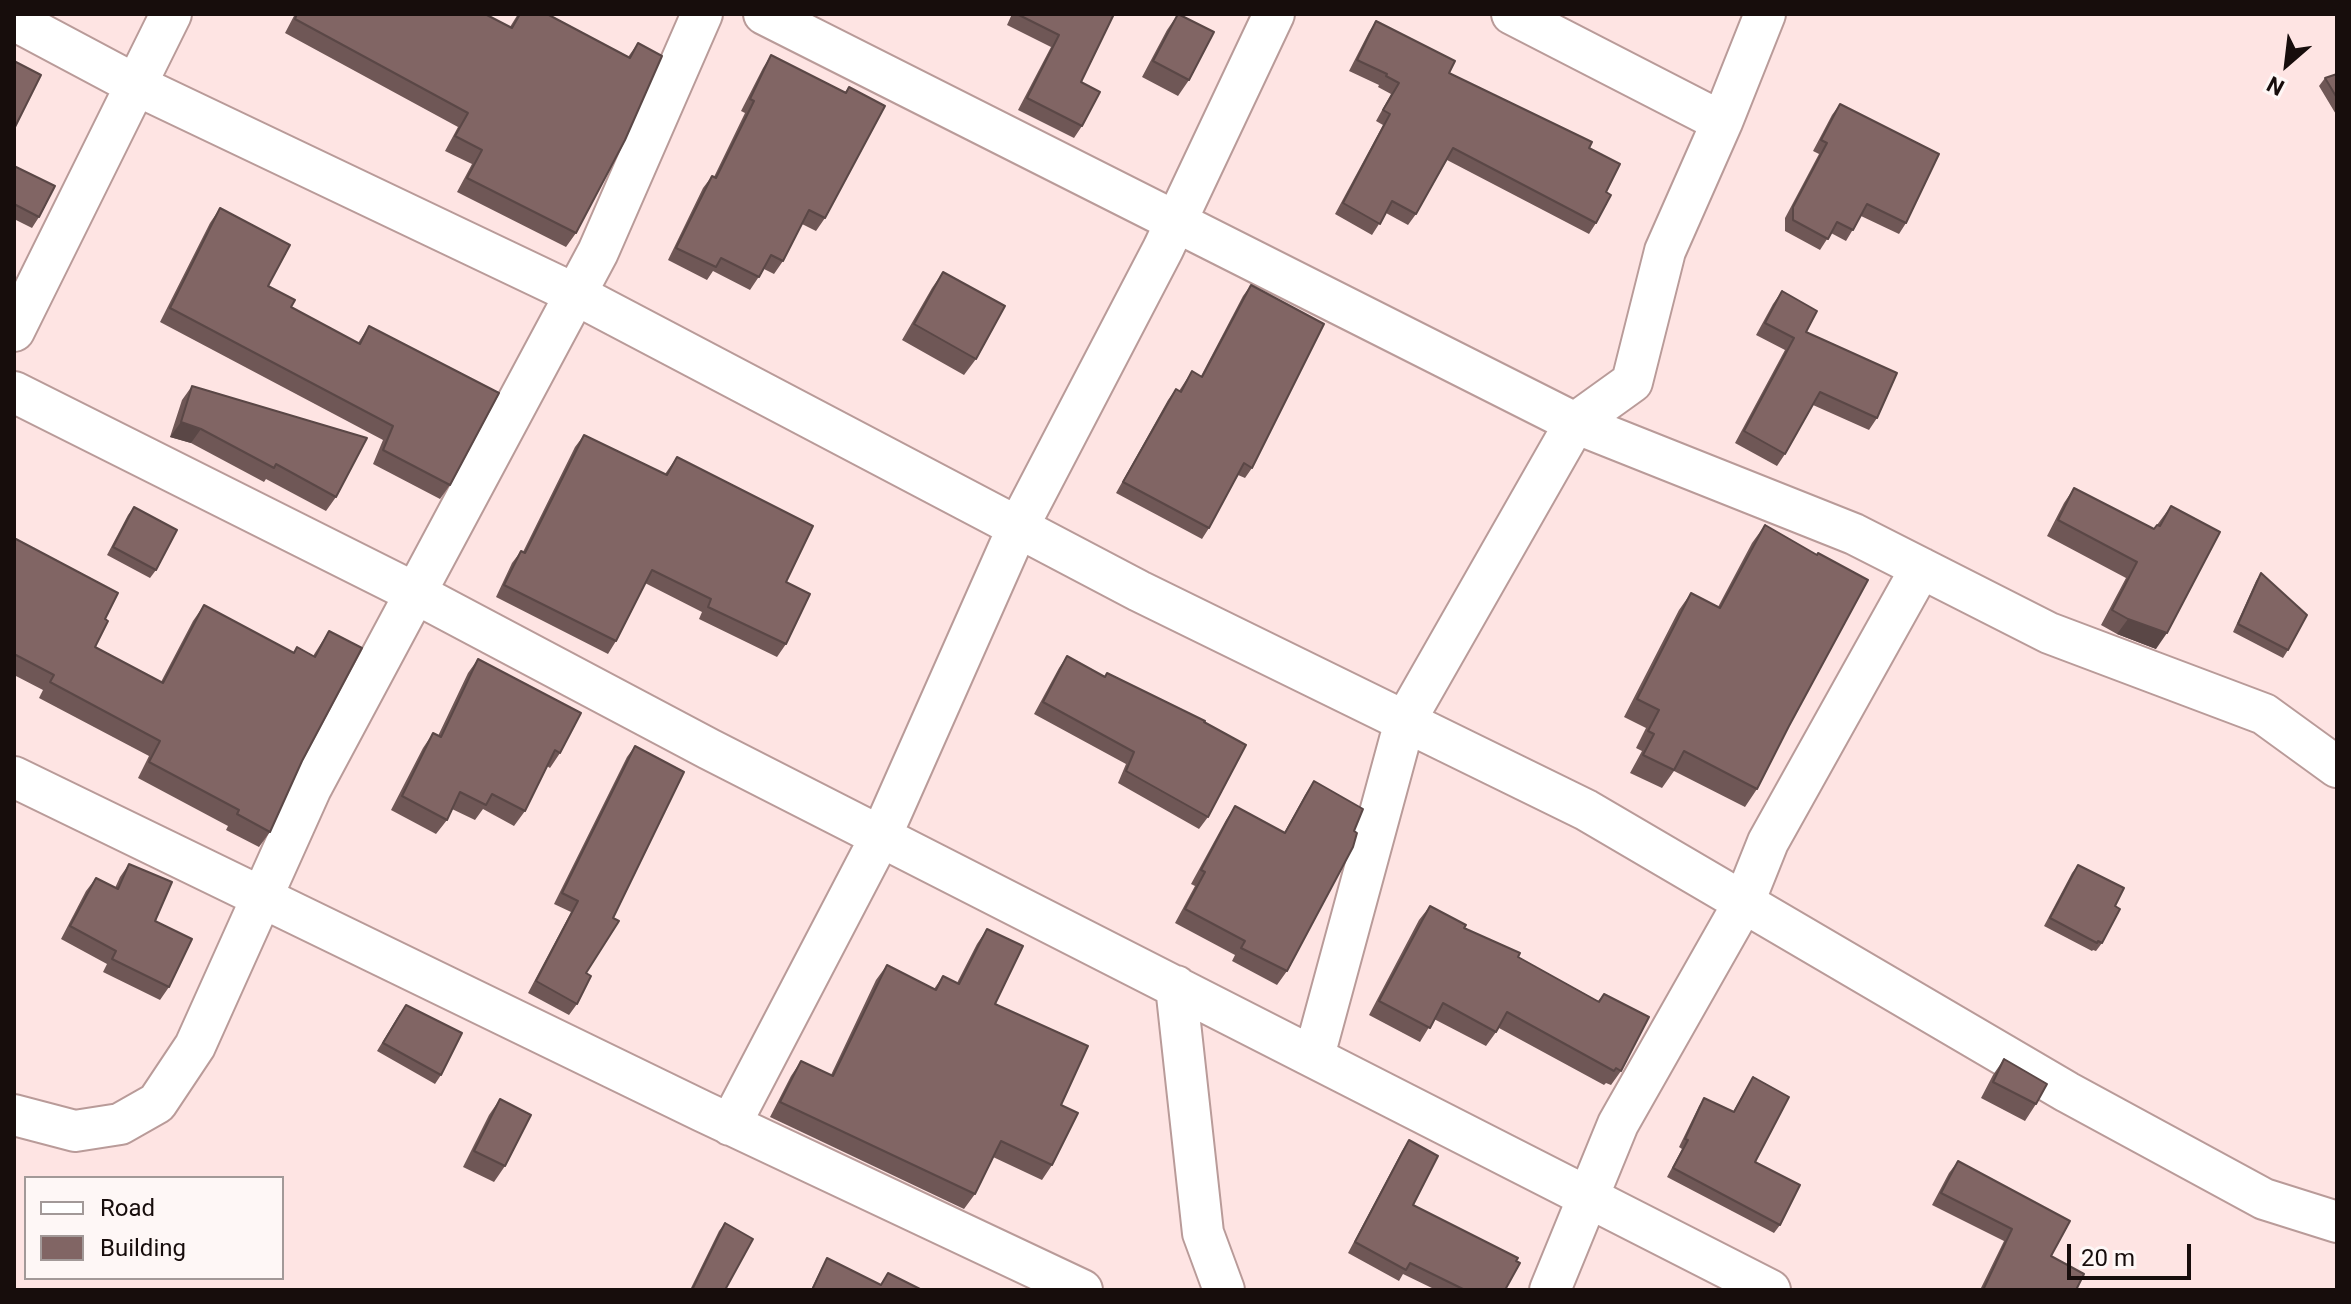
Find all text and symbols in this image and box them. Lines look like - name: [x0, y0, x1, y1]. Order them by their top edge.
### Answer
- north arrow: [2247, 24, 2327, 104]
- text: N: [2263, 71, 2288, 100]
- legend: [24, 1176, 284, 1280]
- text: Road: [100, 1194, 155, 1222]
- scale bar: [2071, 1228, 2195, 1278]
- text: Building: [100, 1234, 186, 1262]
- text: 20 m: [2081, 1244, 2135, 1272]

